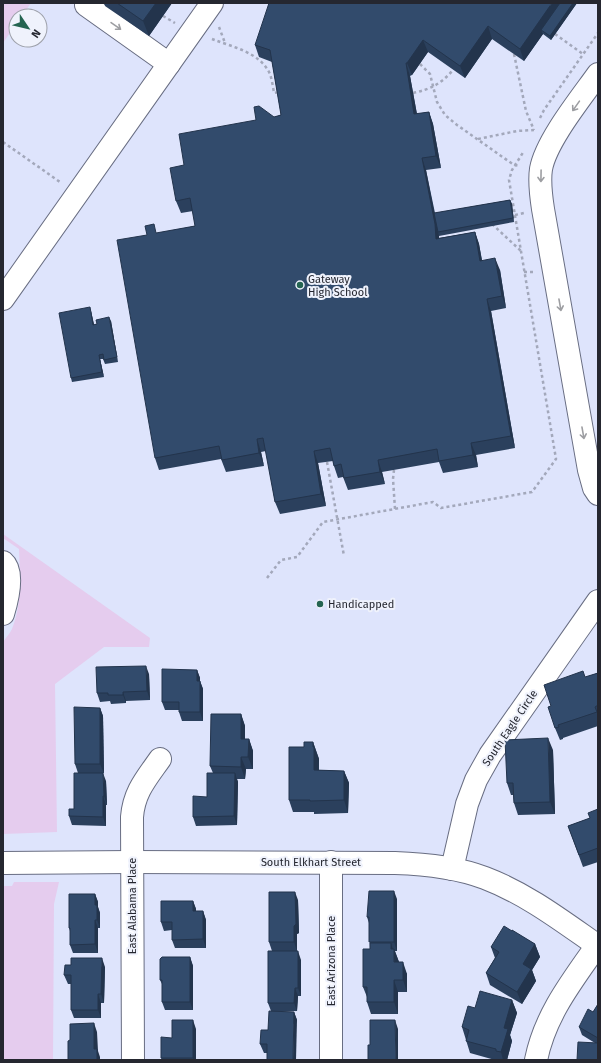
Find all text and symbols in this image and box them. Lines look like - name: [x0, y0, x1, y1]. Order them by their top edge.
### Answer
- north arrow: [8, 8, 48, 48]
- one-way arrow: [110, 22, 121, 30]
- text: N: [28, 27, 43, 40]
- one-way arrow: [572, 100, 580, 111]
- one-way arrow: [537, 169, 544, 182]
- place label: Gateway High School: [308, 273, 367, 299]
- marker: Gateway High School: [295, 280, 305, 290]
- one-way arrow: [557, 298, 565, 311]
- one-way arrow: [579, 426, 587, 439]
- place label: Handicapped: [328, 598, 394, 611]
- marker: Handicapped: [315, 599, 325, 609]
- street label: South Eagle Circle: [480, 687, 540, 769]
- street label: South Elkhart Street: [261, 856, 361, 869]
- street label: East Alabama Place: [126, 858, 139, 954]
- street label: East Arizona Place: [325, 916, 338, 1006]

